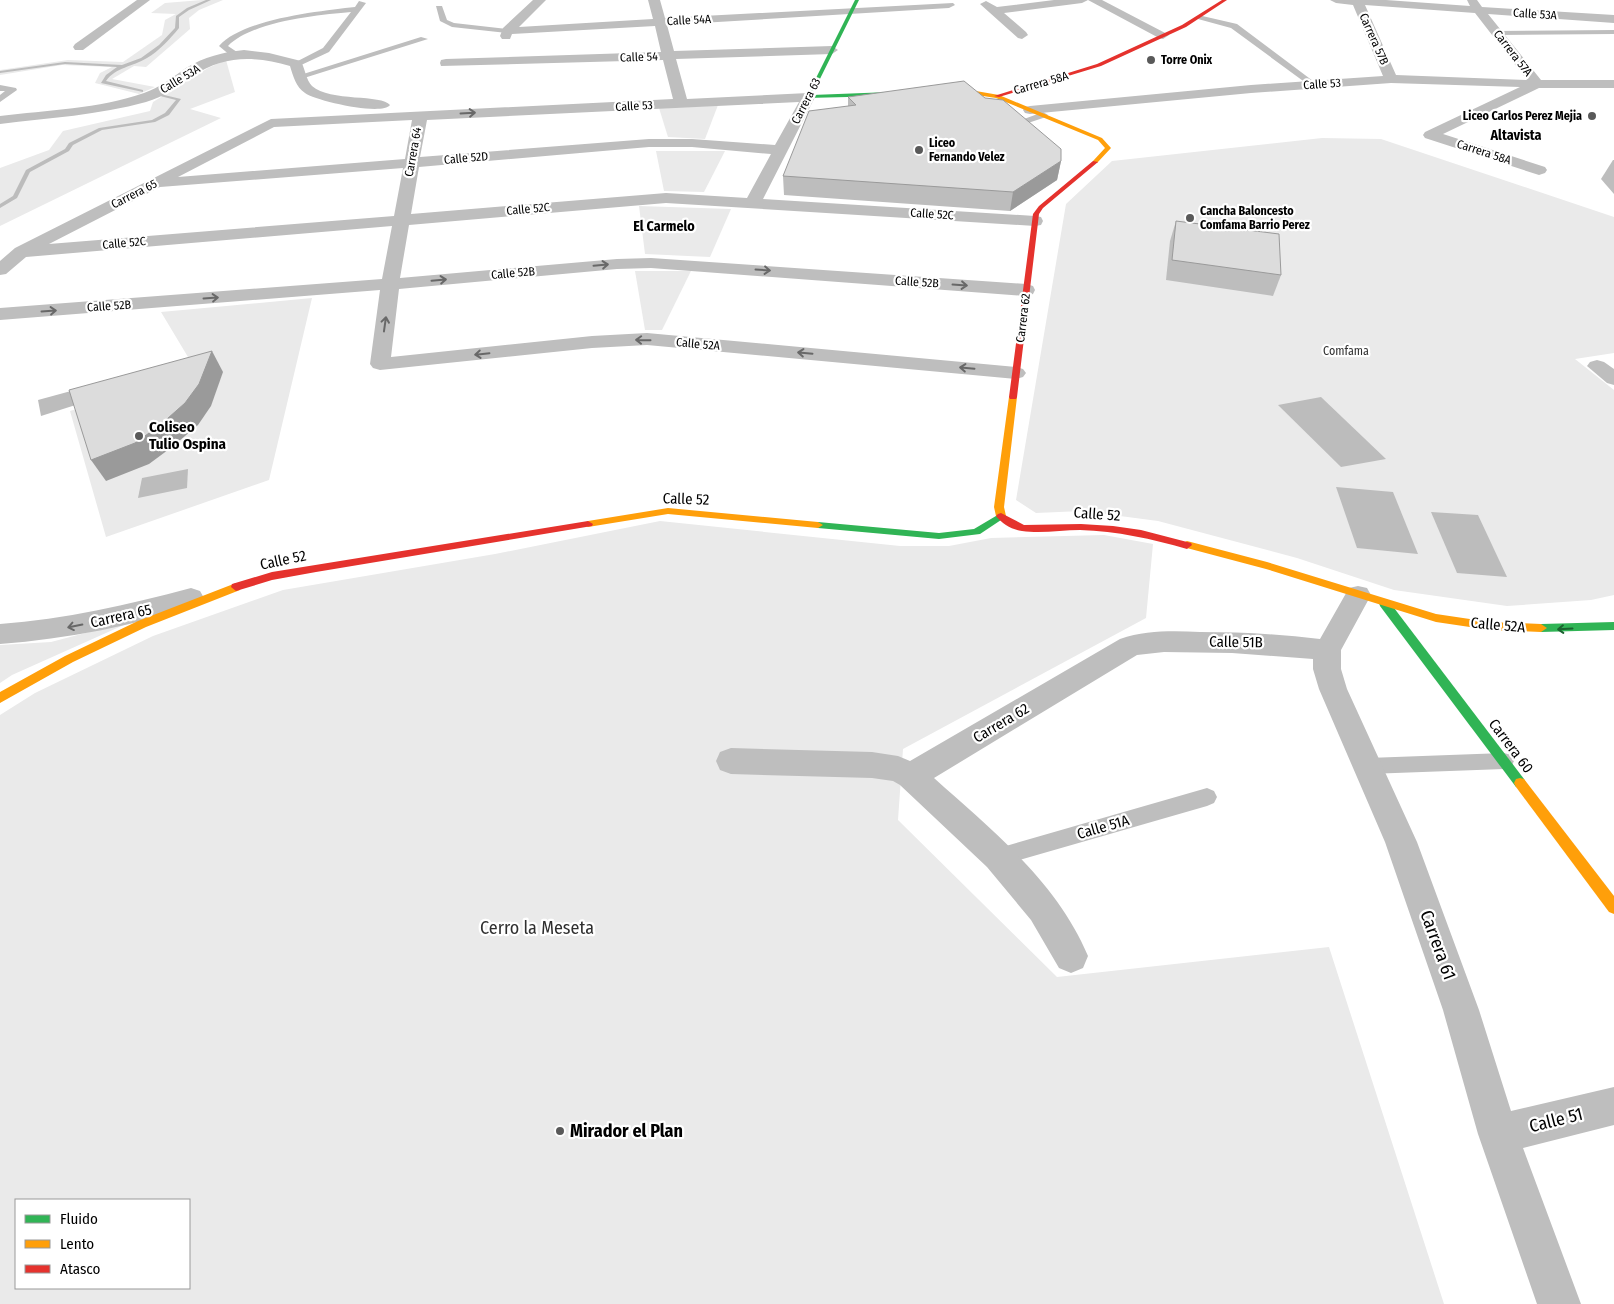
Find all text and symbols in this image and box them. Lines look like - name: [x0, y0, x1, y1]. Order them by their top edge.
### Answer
- street label: Calle 53A: [1513, 5, 1558, 23]
- street label: Carrera 57B: [1356, 11, 1392, 67]
- street label: Calle 54A: [666, 12, 712, 28]
- street label: Carrera 57A: [1491, 27, 1536, 79]
- street label: Calle 54: [620, 49, 658, 65]
- place label: Torre Onix: [1161, 53, 1213, 67]
- marker: Torre Onix: [1145, 54, 1157, 66]
- street label: Calle 53A: [158, 61, 203, 96]
- street label: Carrera 58A: [1012, 68, 1071, 97]
- street label: Carrera 63: [789, 76, 823, 126]
- street label: Calle 53: [1303, 76, 1341, 92]
- street label: Calle 53: [615, 98, 653, 114]
- one-way arrow: [460, 109, 476, 118]
- place label: Liceo Carlos Perez Mejia: [1463, 109, 1582, 123]
- marker: Liceo Carlos Perez Mejia: [1586, 110, 1598, 122]
- street label: Carrera 64: [402, 126, 424, 178]
- district label: Altavista: [1489, 127, 1542, 144]
- place label: Liceo Fernando Velez: [929, 136, 1005, 164]
- street label: Carrera 58A: [1455, 137, 1514, 168]
- marker: Liceo Fernando Velez: [913, 144, 925, 156]
- street label: Calle 52D: [443, 149, 489, 167]
- street label: Carrera 65: [109, 176, 160, 212]
- street label: Calle 52C: [506, 200, 550, 218]
- place label: Cancha Baloncesto Comfama Barrio Perez: [1200, 204, 1310, 232]
- street label: Calle 52C: [910, 206, 954, 222]
- marker: Cancha Baloncesto Comfama Barrio Perez: [1184, 212, 1196, 224]
- district label: El Carmelo: [633, 218, 695, 235]
- street label: Calle 52C: [102, 234, 146, 252]
- one-way arrow: [593, 260, 609, 270]
- street label: Calle 52B: [490, 264, 536, 282]
- one-way arrow: [755, 266, 771, 275]
- street label: Calle 52B: [895, 273, 940, 291]
- one-way arrow: [431, 275, 447, 285]
- one-way arrow: [952, 280, 968, 290]
- street label: Carrera 62: [1013, 293, 1033, 343]
- one-way arrow: [202, 294, 218, 303]
- street label: Calle 52B: [87, 297, 132, 315]
- one-way arrow: [40, 306, 56, 315]
- one-way arrow: [380, 317, 390, 333]
- one-way arrow: [636, 335, 652, 344]
- street label: Calle 52A: [676, 335, 721, 353]
- park label: Comfama: [1323, 344, 1369, 358]
- one-way arrow: [474, 349, 490, 358]
- one-way arrow: [798, 349, 814, 358]
- one-way arrow: [959, 363, 975, 373]
- place label: Coliseo Tulio Ospina: [149, 418, 227, 453]
- marker: Coliseo Tulio Ospina: [133, 430, 145, 442]
- street label: Calle 52: [662, 489, 710, 509]
- street label: Calle 52: [1073, 503, 1121, 525]
- street label: Calle 52: [258, 546, 308, 574]
- street label: Carrera 65: [89, 600, 153, 632]
- street label: Calle 52A: [1470, 614, 1526, 636]
- one-way arrow: [67, 621, 83, 631]
- one-way arrow: [1558, 624, 1574, 633]
- street label: Calle 51B: [1209, 633, 1263, 651]
- street label: Carrera 62: [970, 699, 1032, 747]
- street label: Carrera 60: [1485, 715, 1537, 777]
- street label: Calle 51A: [1075, 811, 1131, 843]
- street label: Carrera 61: [1415, 907, 1461, 983]
- park label: Cerro la Meseta: [480, 917, 594, 939]
- street label: Calle 51: [1527, 1103, 1585, 1137]
- place label: Mirador el Plan: [570, 1120, 683, 1142]
- marker: Mirador el Plan: [554, 1125, 566, 1137]
- legend: [15, 1199, 190, 1289]
- text: Fluido: [60, 1210, 98, 1228]
- text: Lento: [60, 1235, 94, 1253]
- text: Atasco: [60, 1260, 100, 1278]

